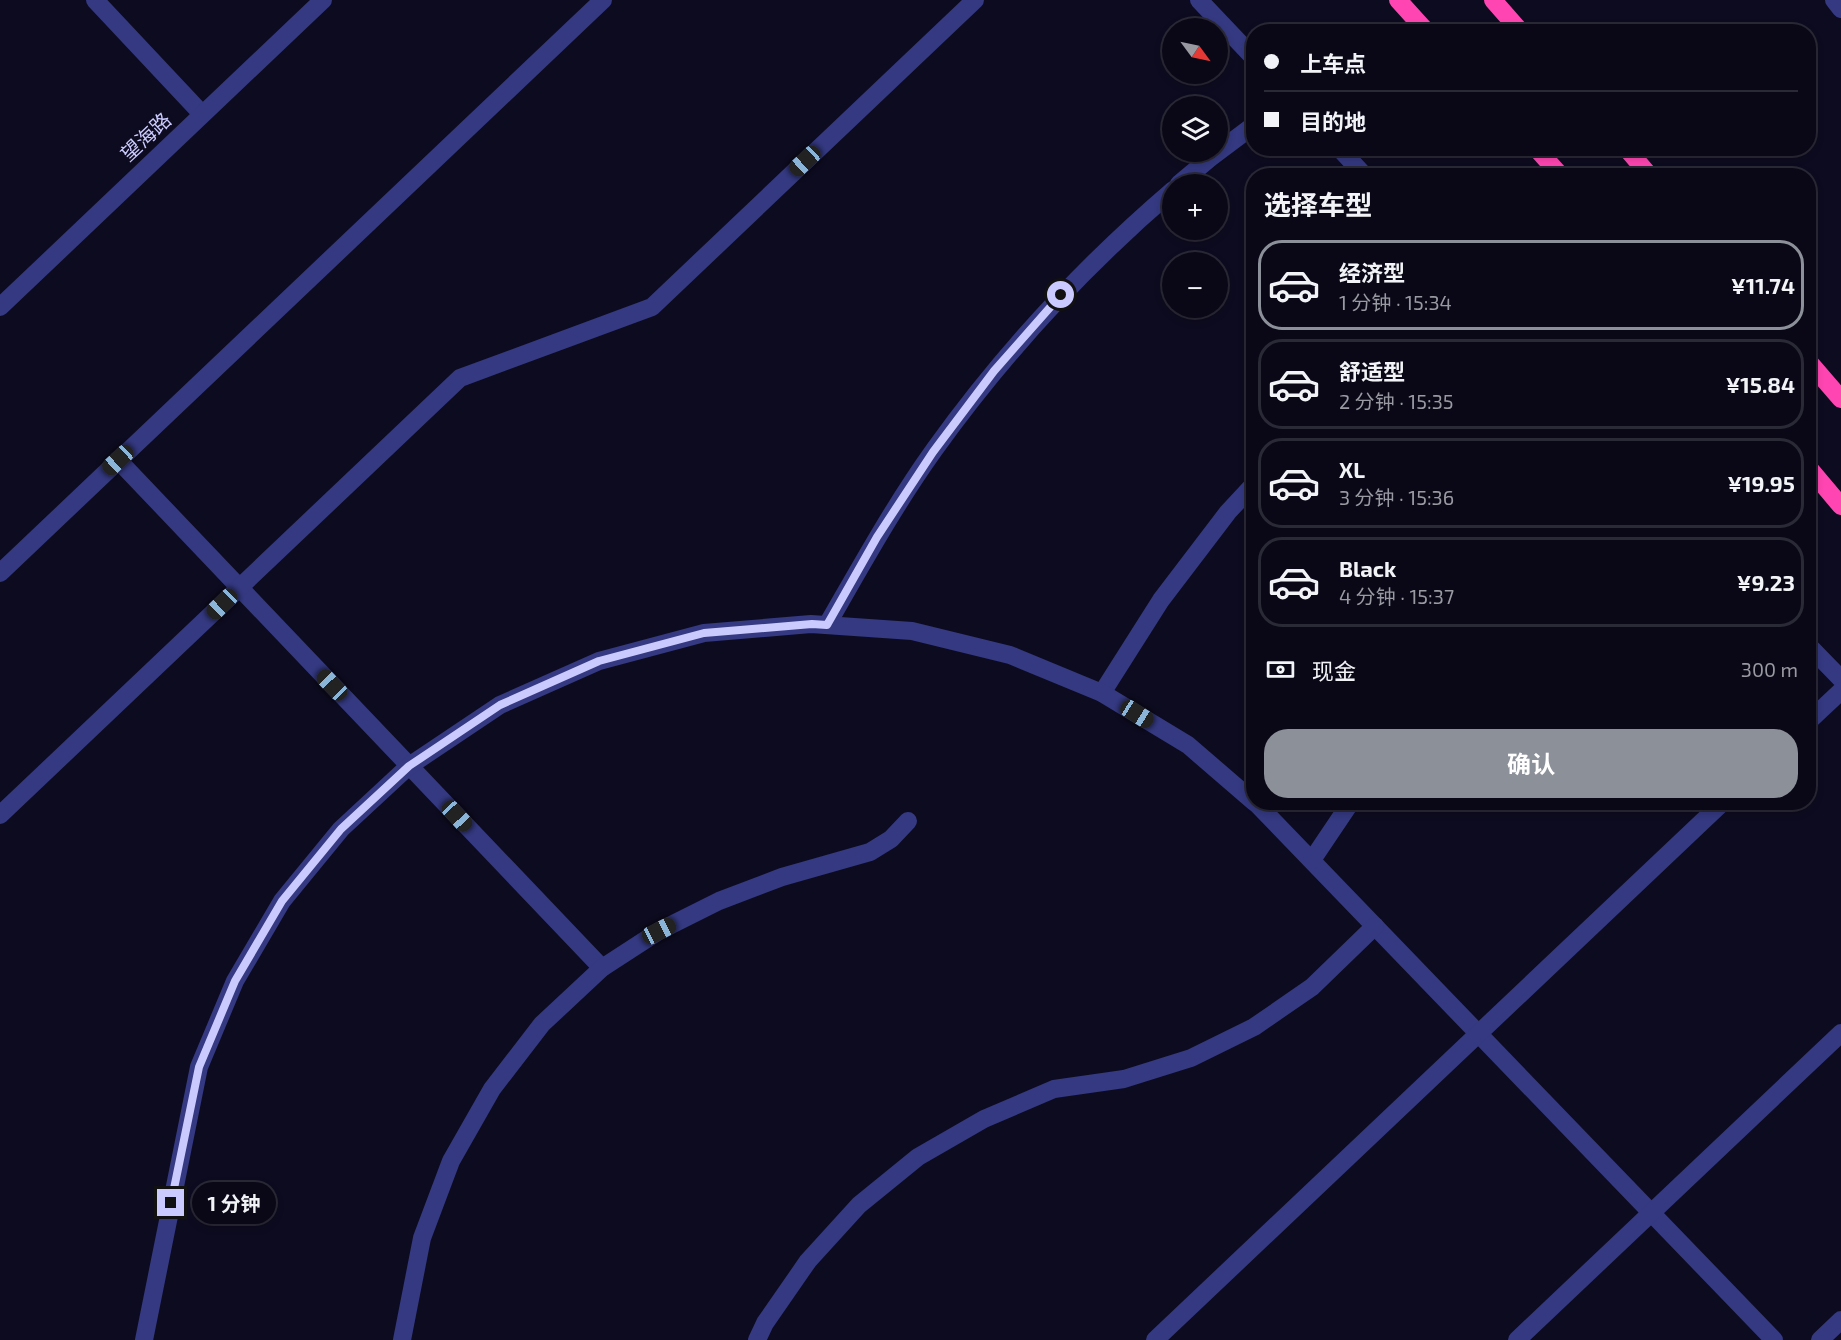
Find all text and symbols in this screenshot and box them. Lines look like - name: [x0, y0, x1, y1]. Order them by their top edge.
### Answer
- north arrow: [1162, 18, 1228, 84]
- map controls: [1162, 18, 1228, 318]
- text: 上车点: [1300, 50, 1366, 76]
- button: layers: [1162, 96, 1228, 162]
- street label: 望海路: [115, 107, 175, 166]
- text: 目的地: [1300, 108, 1366, 134]
- car: [786, 142, 824, 180]
- button: +: [1162, 174, 1228, 240]
- text: 选择车型: [1264, 188, 1372, 220]
- button: −: [1162, 252, 1228, 318]
- icon: car: [1267, 258, 1321, 312]
- text: 经济型: [1339, 259, 1405, 285]
- text: ¥11.74: [1731, 272, 1795, 298]
- route start: [1047, 281, 1074, 308]
- text: 1 分钟 · 15:34: [1339, 290, 1452, 314]
- icon: car: [1267, 357, 1321, 411]
- text: 舒适型: [1339, 358, 1405, 384]
- text: ¥15.84: [1726, 371, 1795, 397]
- text: 2 分钟 · 15:35: [1339, 389, 1454, 413]
- car: [99, 441, 137, 479]
- icon: car: [1267, 456, 1321, 510]
- text: XL: [1339, 456, 1365, 482]
- text: ¥19.95: [1727, 470, 1795, 496]
- text: 3 分钟 · 15:36: [1339, 485, 1454, 509]
- icon: car: [1267, 555, 1321, 609]
- text: Black: [1339, 555, 1396, 581]
- text: ¥9.23: [1737, 569, 1795, 595]
- text: 4 分钟 · 15:37: [1339, 584, 1454, 608]
- car: [203, 585, 241, 623]
- icon: cash: [1264, 653, 1297, 686]
- text: 现金: [1312, 657, 1356, 683]
- text: 300 m: [1741, 657, 1798, 681]
- car: [313, 666, 351, 704]
- car: [1117, 697, 1157, 731]
- button: 确认: [1264, 729, 1798, 798]
- car: [438, 797, 476, 835]
- car: [639, 915, 679, 947]
- callout: 1 分钟: [192, 1182, 276, 1224]
- route end: [157, 1189, 184, 1216]
- text: 1 分钟: [208, 1191, 260, 1215]

